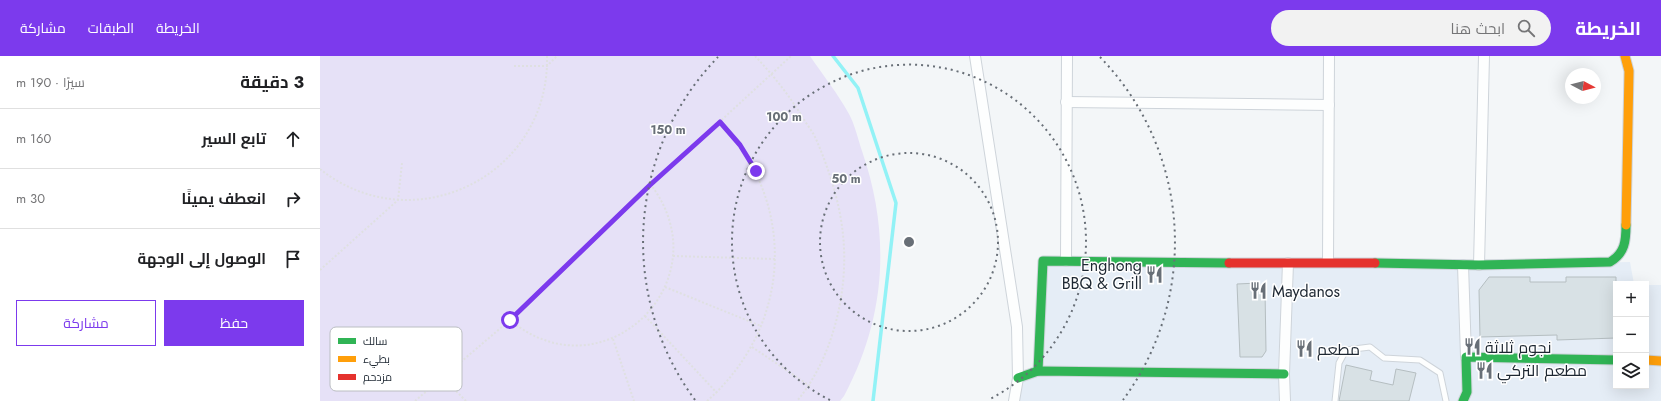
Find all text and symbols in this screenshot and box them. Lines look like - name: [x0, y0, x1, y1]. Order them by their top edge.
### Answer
- search box: [1271, 10, 1551, 46]
- text: الخريطة: [1575, 15, 1641, 42]
- icon: search: [1515, 17, 1537, 39]
- text: مشاركة: [20, 18, 66, 38]
- text: الطبقات: [88, 18, 134, 38]
- text: الخريطة: [156, 18, 200, 38]
- text: ابحث هنا: [1451, 18, 1505, 40]
- north arrow: [1565, 68, 1601, 104]
- text: 3 دقيقة: [240, 70, 304, 94]
- text: سيرًا · 190 m: [16, 73, 85, 92]
- text: 100 m: [766, 108, 802, 126]
- text: 150 m: [650, 121, 686, 139]
- text: تابع السير: [202, 128, 266, 150]
- icon: ahead: [282, 128, 304, 150]
- text: 160 m: [16, 129, 51, 148]
- route end: [747, 162, 765, 180]
- text: 50 m: [831, 170, 861, 188]
- text: انعطف يمينًا: [182, 188, 266, 210]
- icon: right: [282, 188, 304, 210]
- text: 30 m: [16, 189, 45, 208]
- centre of rings: [902, 235, 916, 249]
- text: الوصول إلى الوجهة: [137, 248, 266, 270]
- icon: arrive: [282, 248, 304, 270]
- place label: Enghong BBQ & Grill: [1062, 254, 1142, 295]
- restaurant icon: Enghong BBQ & Grill: [1145, 264, 1165, 284]
- place label: Maydanos: [1272, 280, 1340, 303]
- restaurant icon: Maydanos: [1249, 281, 1269, 301]
- map controls: [1613, 281, 1649, 389]
- button: +: [1613, 281, 1649, 317]
- button: مشاركة: [16, 300, 156, 346]
- button: حفظ: [164, 300, 304, 346]
- route start: [501, 311, 519, 329]
- button: −: [1613, 317, 1649, 353]
- legend: [330, 327, 462, 391]
- text: سالك: [363, 333, 387, 349]
- place label: نجوم ثلاثة: [1485, 336, 1552, 359]
- restaurant icon: نجوم ثلاثة: [1462, 337, 1482, 357]
- place label: مطعم: [1317, 338, 1360, 361]
- restaurant icon: مطعم: [1294, 339, 1314, 359]
- text: بطيء: [363, 351, 390, 368]
- button: layers: [1613, 353, 1649, 389]
- place label: مطعم التركي: [1497, 359, 1587, 384]
- restaurant icon: مطعم التركي: [1474, 360, 1494, 380]
- text: مزدحم: [363, 369, 392, 385]

